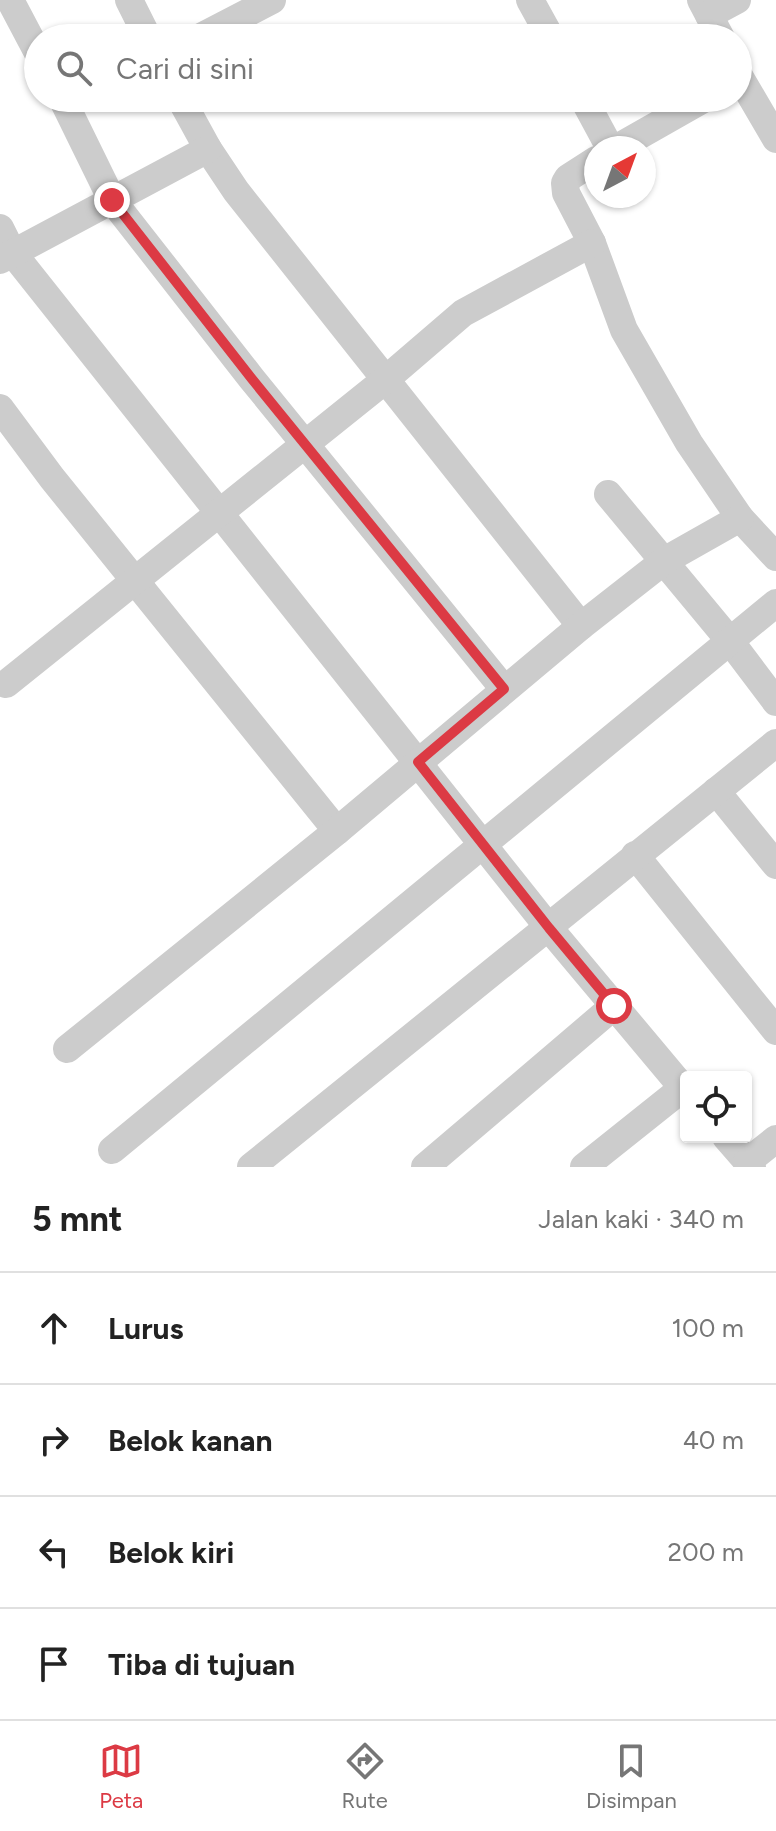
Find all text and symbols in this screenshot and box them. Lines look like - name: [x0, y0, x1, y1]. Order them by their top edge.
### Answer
- search box: [24, 24, 752, 112]
- icon: search: [52, 46, 96, 90]
- text: Cari di sini: [116, 50, 254, 87]
- north arrow: [584, 136, 656, 208]
- route end: [94, 182, 130, 218]
- route start: [596, 988, 632, 1024]
- map controls: [680, 1071, 752, 1143]
- button: locate: [680, 1071, 752, 1143]
- text: 5 mnt: [32, 1199, 122, 1240]
- text: Jalan kaki · 340 m: [538, 1203, 744, 1235]
- icon: ahead: [32, 1306, 76, 1350]
- text: Lurus: [108, 1310, 184, 1347]
- text: 100 m: [671, 1312, 744, 1344]
- icon: right: [32, 1418, 76, 1462]
- text: Belok kanan: [108, 1422, 273, 1459]
- text: 40 m: [683, 1424, 744, 1456]
- icon: left: [32, 1530, 76, 1574]
- text: Belok kiri: [108, 1534, 234, 1571]
- text: 200 m: [668, 1536, 744, 1568]
- icon: arrive: [32, 1642, 76, 1686]
- text: Tiba di tujuan: [108, 1646, 295, 1683]
- tab: Peta: [99, 1739, 143, 1814]
- tab: Rute: [341, 1739, 388, 1814]
- tab: Disimpan: [586, 1739, 677, 1814]

